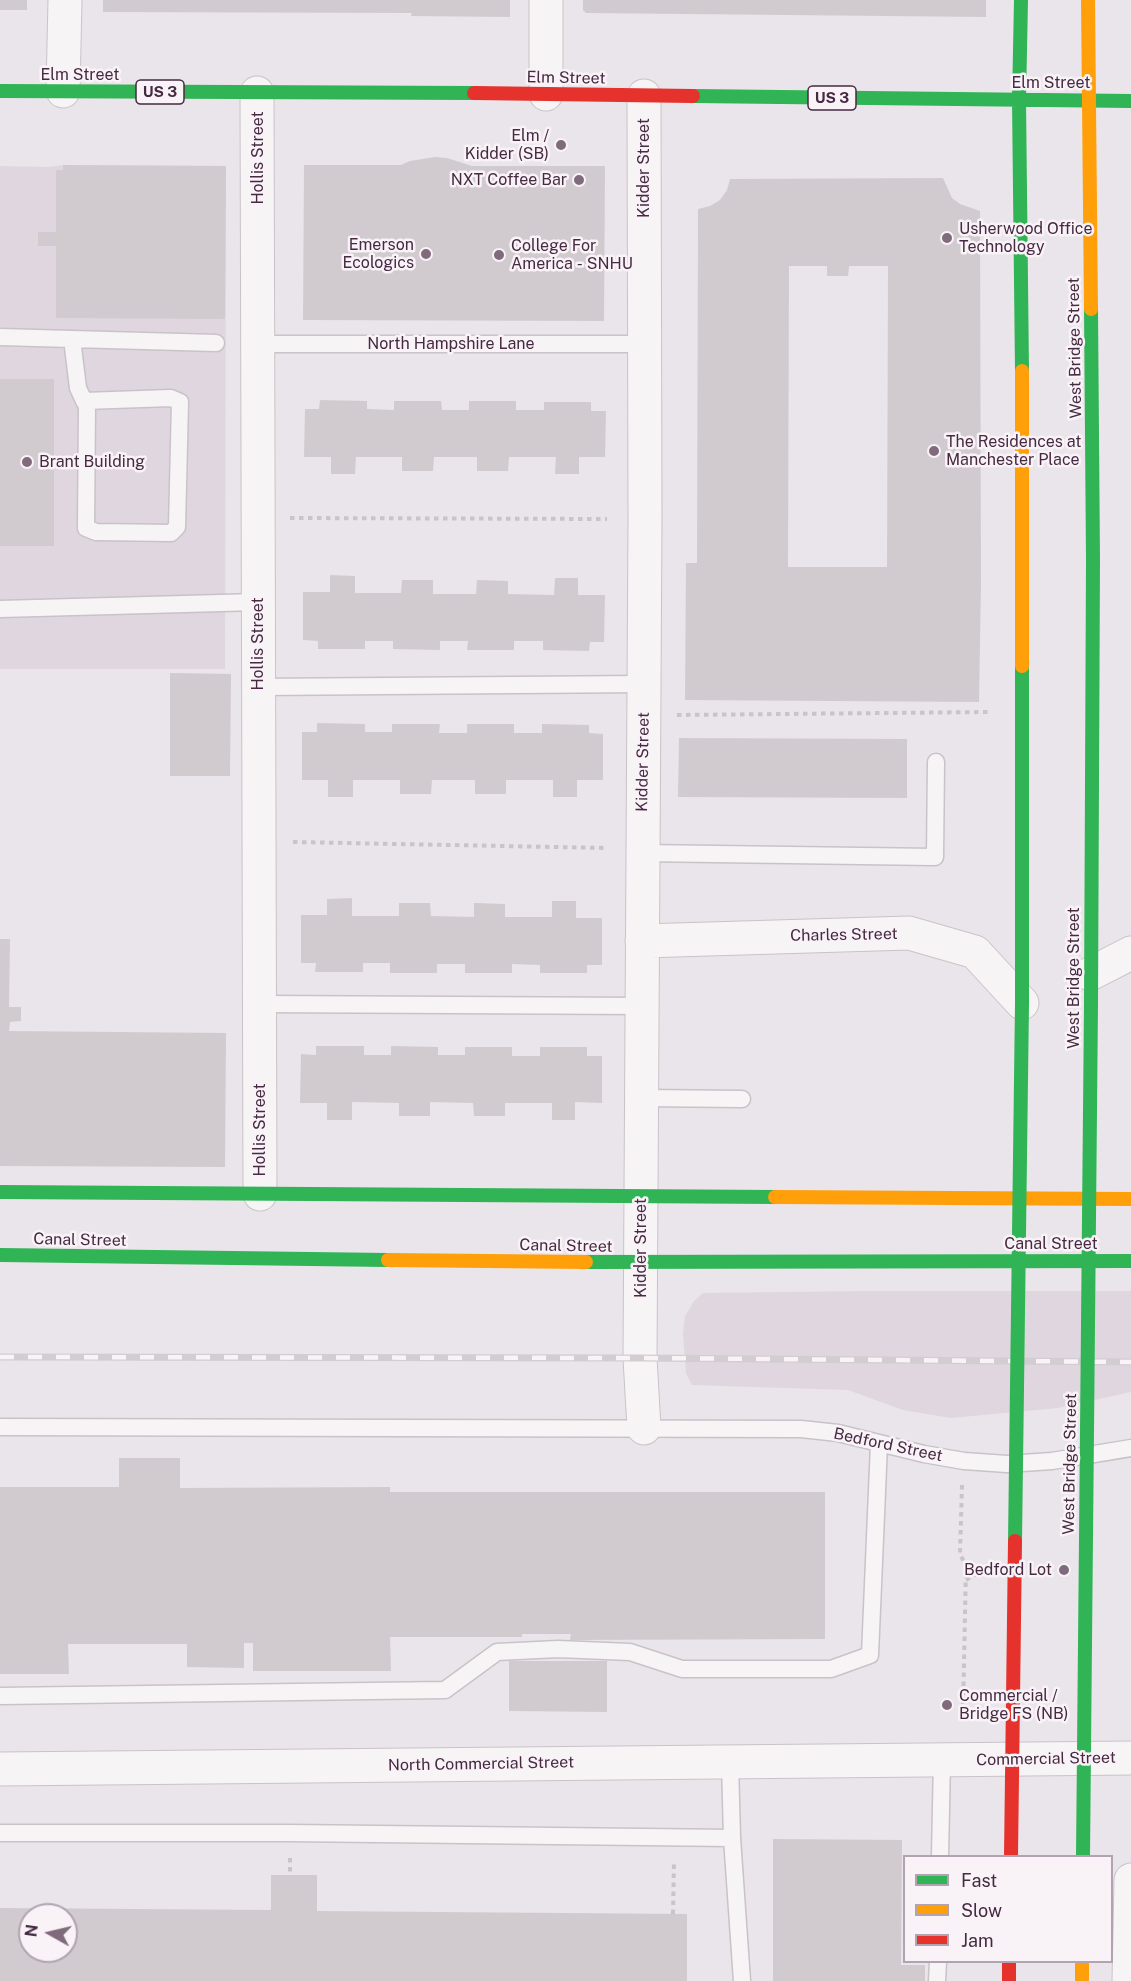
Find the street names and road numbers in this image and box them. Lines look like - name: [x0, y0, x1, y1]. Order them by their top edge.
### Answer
- street label: Elm Street: [41, 65, 119, 85]
- street label: Elm Street: [526, 68, 606, 88]
- street label: Elm Street: [1012, 73, 1090, 93]
- road number: US 3: [136, 80, 184, 104]
- road number: US 3: [808, 86, 856, 110]
- street label: Hollis Street: [248, 111, 268, 205]
- street label: Kidder Street: [634, 118, 654, 218]
- street label: West Bridge Street: [1064, 277, 1086, 419]
- street label: North Hampshire Lane: [367, 334, 535, 354]
- street label: Hollis Street: [248, 597, 268, 691]
- street label: Kidder Street: [633, 712, 653, 812]
- street label: West Bridge Street: [1064, 907, 1084, 1049]
- street label: Charles Street: [790, 924, 898, 946]
- street label: Hollis Street: [250, 1083, 270, 1177]
- street label: Kidder Street: [631, 1198, 651, 1298]
- street label: Canal Street: [33, 1230, 127, 1250]
- street label: Canal Street: [1004, 1234, 1098, 1254]
- street label: Canal Street: [519, 1236, 613, 1256]
- street label: West Bridge Street: [1059, 1393, 1081, 1535]
- street label: Bedford Street: [832, 1424, 944, 1466]
- street label: Commercial Street: [976, 1748, 1116, 1770]
- street label: North Commercial Street: [388, 1753, 574, 1775]

